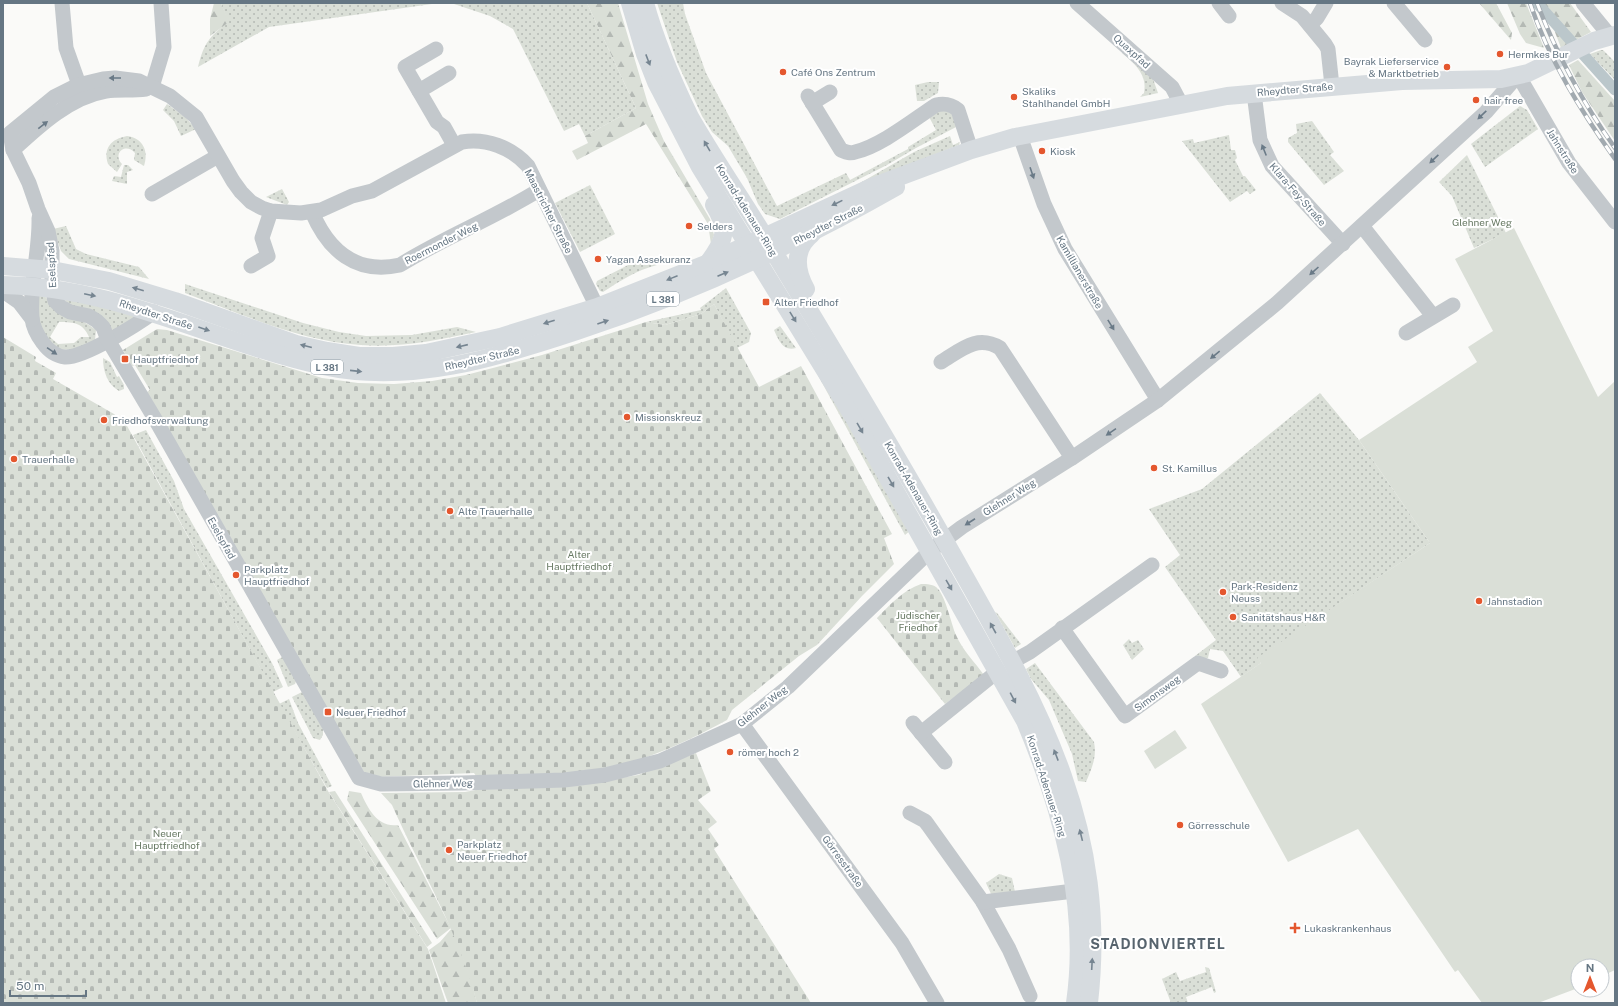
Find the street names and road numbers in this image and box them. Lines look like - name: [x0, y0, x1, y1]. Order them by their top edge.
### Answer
- street label: Quaxpfad: [1111, 31, 1153, 71]
- street label: Rheydter Straße: [1256, 80, 1334, 98]
- street label: Jahnstraße: [1545, 126, 1582, 176]
- street label: Klara-Fey-Straße: [1267, 160, 1329, 228]
- street label: Konrad-Adenauer-Ring: [714, 162, 780, 258]
- street label: Maastrichter Straße: [523, 167, 576, 255]
- street label: Rheydter Straße: [791, 201, 865, 247]
- street label: Roermonder Weg: [402, 219, 480, 267]
- street label: Kamillianerstraße: [1054, 233, 1106, 311]
- street label: Eselspfad: [44, 242, 58, 288]
- road number: L 381: [647, 292, 679, 306]
- street label: Rheydter Straße: [118, 297, 194, 332]
- street label: Rheydter Straße: [444, 344, 521, 372]
- road number: L 381: [311, 360, 343, 374]
- street label: Konrad-Adenauer-Ring: [882, 439, 946, 537]
- street label: Glehner Weg: [980, 476, 1038, 518]
- street label: Eselspfad: [206, 515, 238, 561]
- street label: Simonsweg: [1132, 672, 1182, 714]
- street label: Glehner Weg: [735, 683, 789, 729]
- street label: Konrad-Adenauer-Ring: [1025, 734, 1069, 838]
- street label: Glehner Weg: [413, 776, 473, 790]
- street label: Görresstraße: [820, 833, 866, 889]

